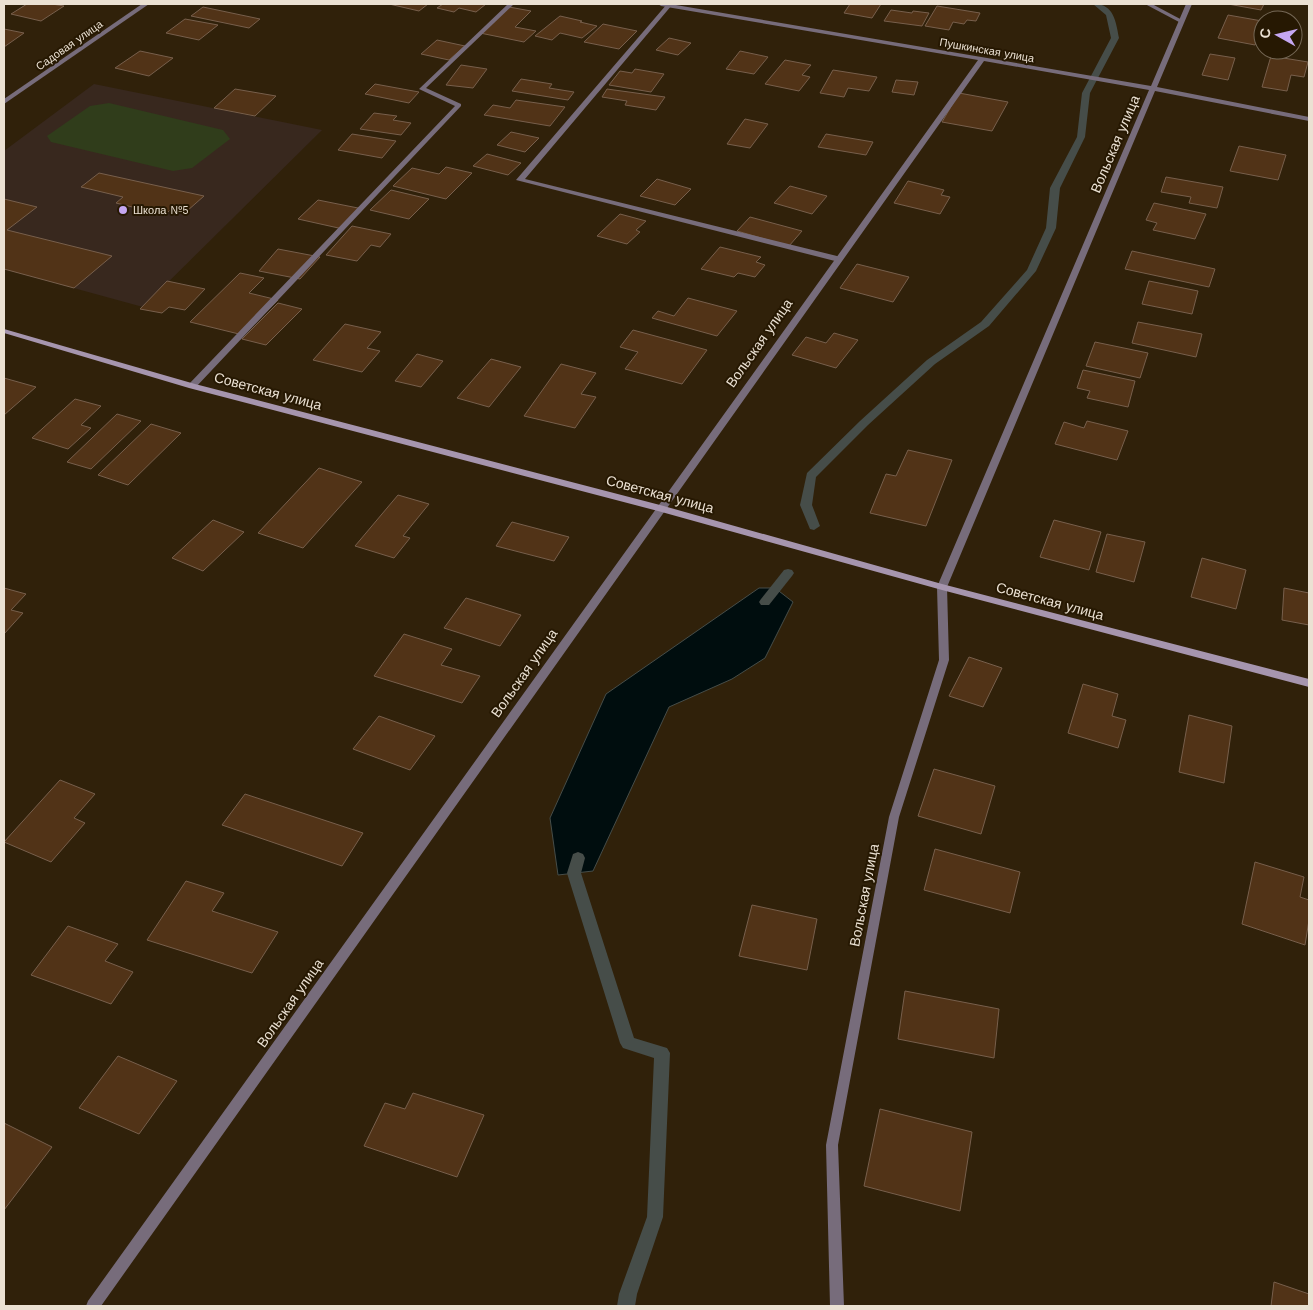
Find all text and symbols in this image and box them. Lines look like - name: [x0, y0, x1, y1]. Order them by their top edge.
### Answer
- north arrow: [1253, 10, 1303, 60]
- street label: Садовая улица: [33, 17, 106, 73]
- text: С: [1256, 27, 1274, 39]
- street label: Пушкинская улица: [939, 36, 1036, 65]
- street label: Вольская улица: [1087, 93, 1143, 195]
- marker: Школа №5: [117, 204, 129, 216]
- place label: Школа №5: [133, 204, 189, 217]
- street label: Вольская улица: [723, 296, 796, 390]
- street label: Советская улица: [212, 369, 324, 413]
- street label: Советская улица: [604, 472, 716, 516]
- street label: Советская улица: [994, 579, 1106, 623]
- street label: Вольская улица: [488, 626, 561, 720]
- street label: Вольская улица: [846, 842, 882, 948]
- street label: Вольская улица: [254, 956, 327, 1050]

